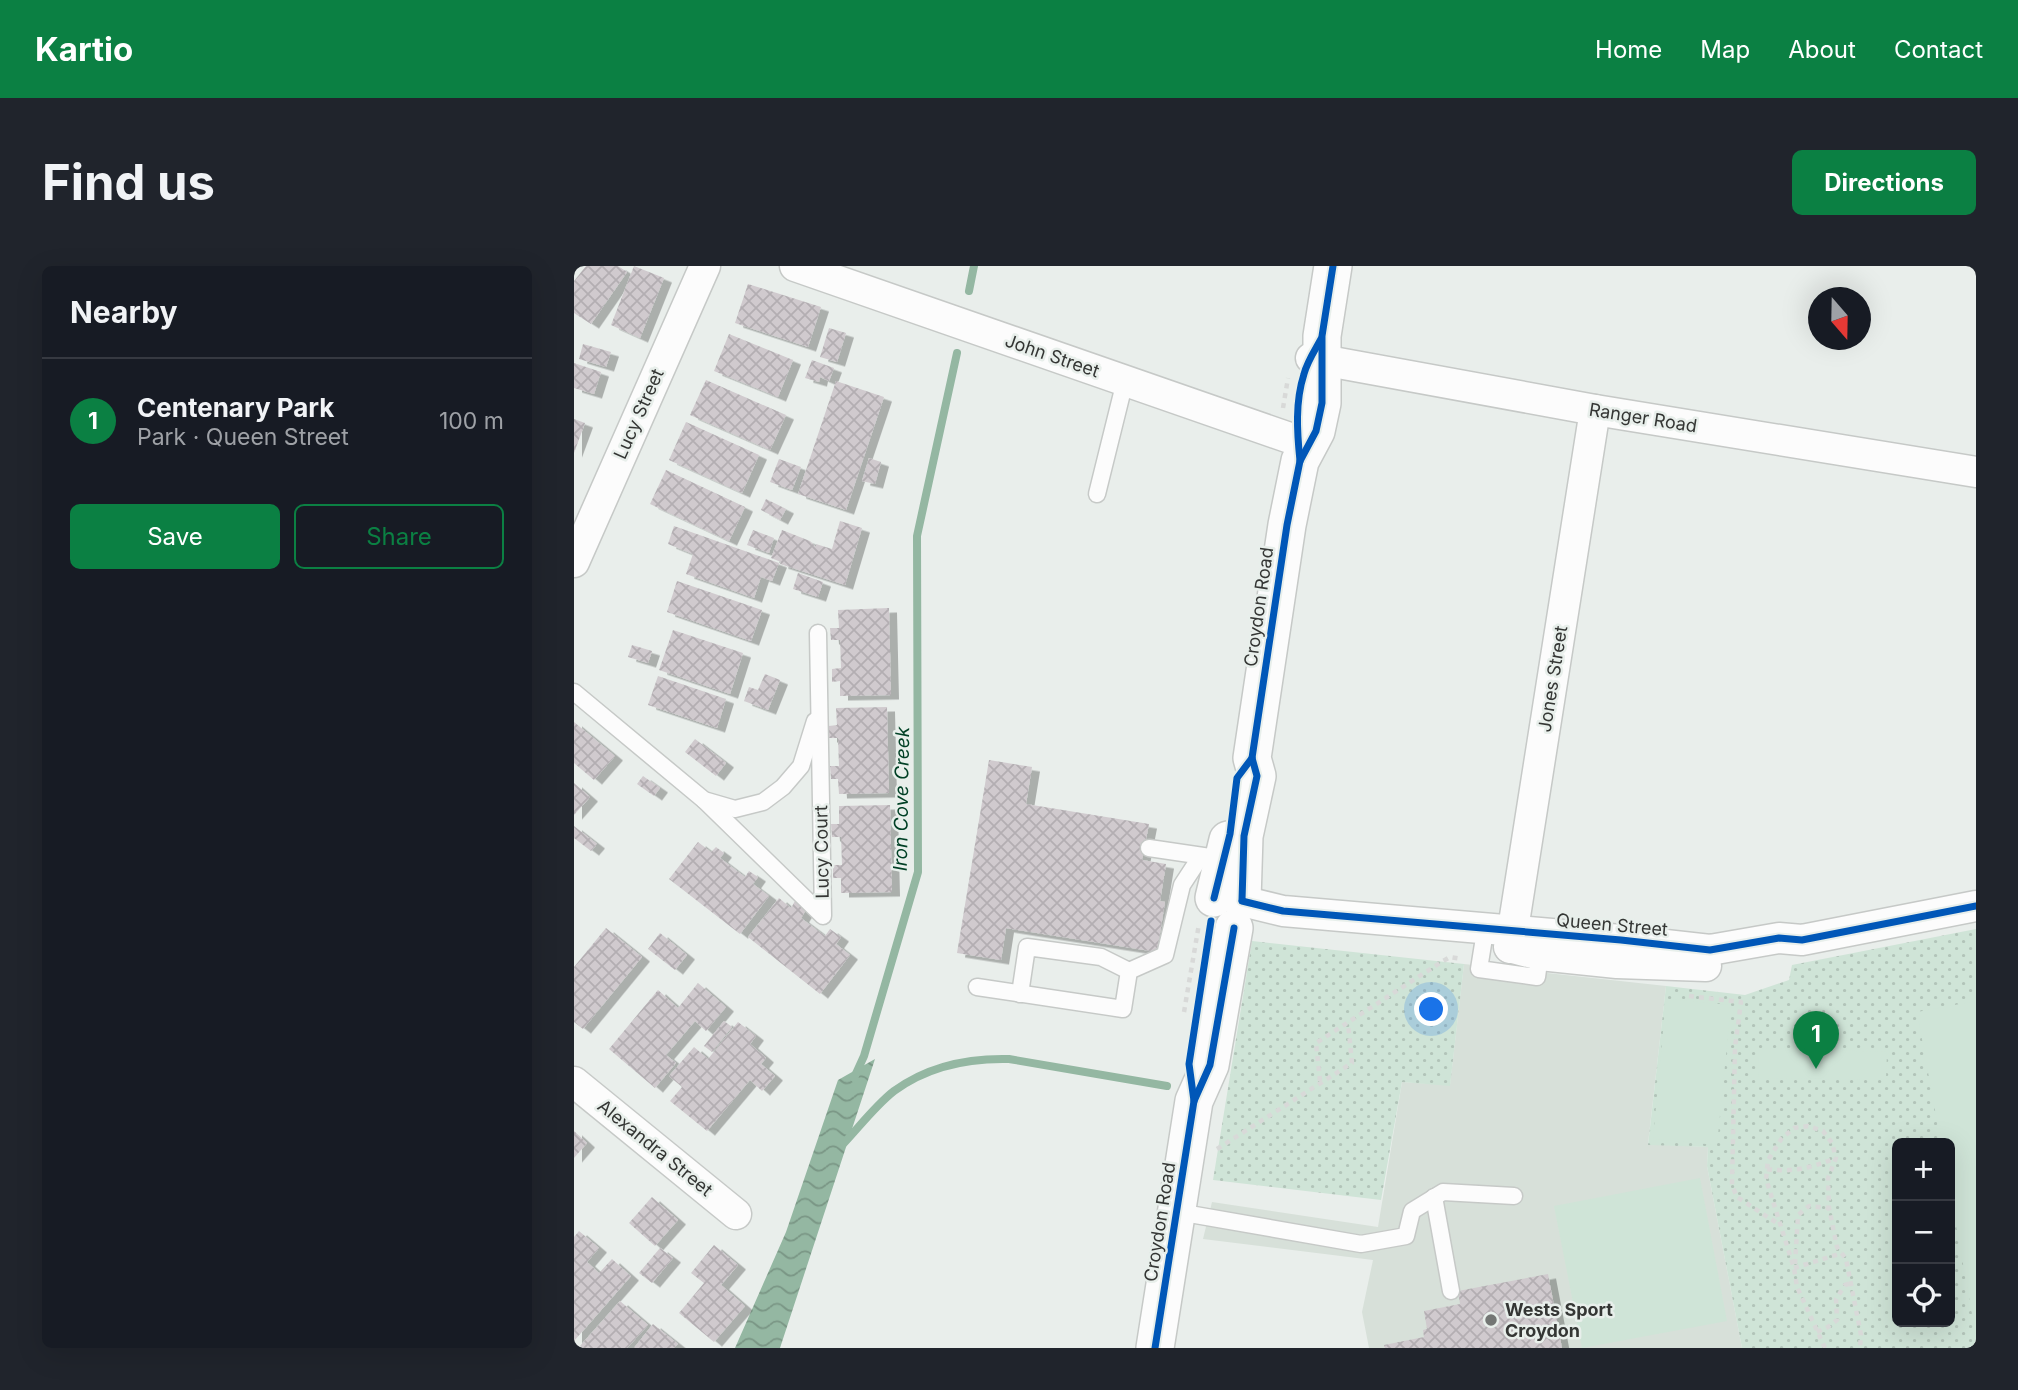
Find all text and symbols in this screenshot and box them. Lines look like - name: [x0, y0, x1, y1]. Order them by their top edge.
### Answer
- text: Kartio: [35, 29, 133, 69]
- text: Home: [1595, 35, 1662, 64]
- text: Map: [1700, 35, 1750, 64]
- text: About: [1788, 35, 1856, 64]
- text: Contact: [1894, 35, 1983, 64]
- button: Directions: [1792, 150, 1976, 215]
- text: Find us: [42, 153, 215, 212]
- north arrow: [1808, 287, 1871, 350]
- text: Nearby: [70, 294, 178, 330]
- street label: John Street: [1002, 330, 1102, 381]
- street label: Lucy Street: [609, 365, 668, 462]
- text: Centenary Park: [137, 392, 334, 423]
- street label: Ranger Road: [1588, 399, 1699, 436]
- text: 1: [88, 407, 98, 435]
- text: 100 m: [439, 407, 504, 435]
- text: Park · Queen Street: [137, 423, 349, 451]
- button: Save: [70, 504, 280, 569]
- button: Share: [294, 504, 504, 569]
- street label: Croydon Road: [1240, 546, 1277, 668]
- street label: Jones Street: [1534, 624, 1571, 734]
- water label: Iron Cove Creek: [889, 726, 914, 871]
- street label: Lucy Court: [810, 805, 833, 899]
- street label: Queen Street: [1555, 909, 1669, 940]
- your location: [1414, 992, 1448, 1026]
- pin: 1: [1793, 1011, 1839, 1069]
- street label: Alexandra Street: [594, 1095, 717, 1200]
- map controls: [1892, 1138, 1955, 1327]
- button: +: [1892, 1138, 1955, 1201]
- street label: Croydon Road: [1140, 1161, 1179, 1283]
- button: −: [1892, 1201, 1955, 1264]
- button: locate: [1892, 1264, 1955, 1327]
- place label: Wests Sport Croydon: [1505, 1299, 1613, 1341]
- marker: Wests Sport Croydon: [1483, 1312, 1499, 1328]

